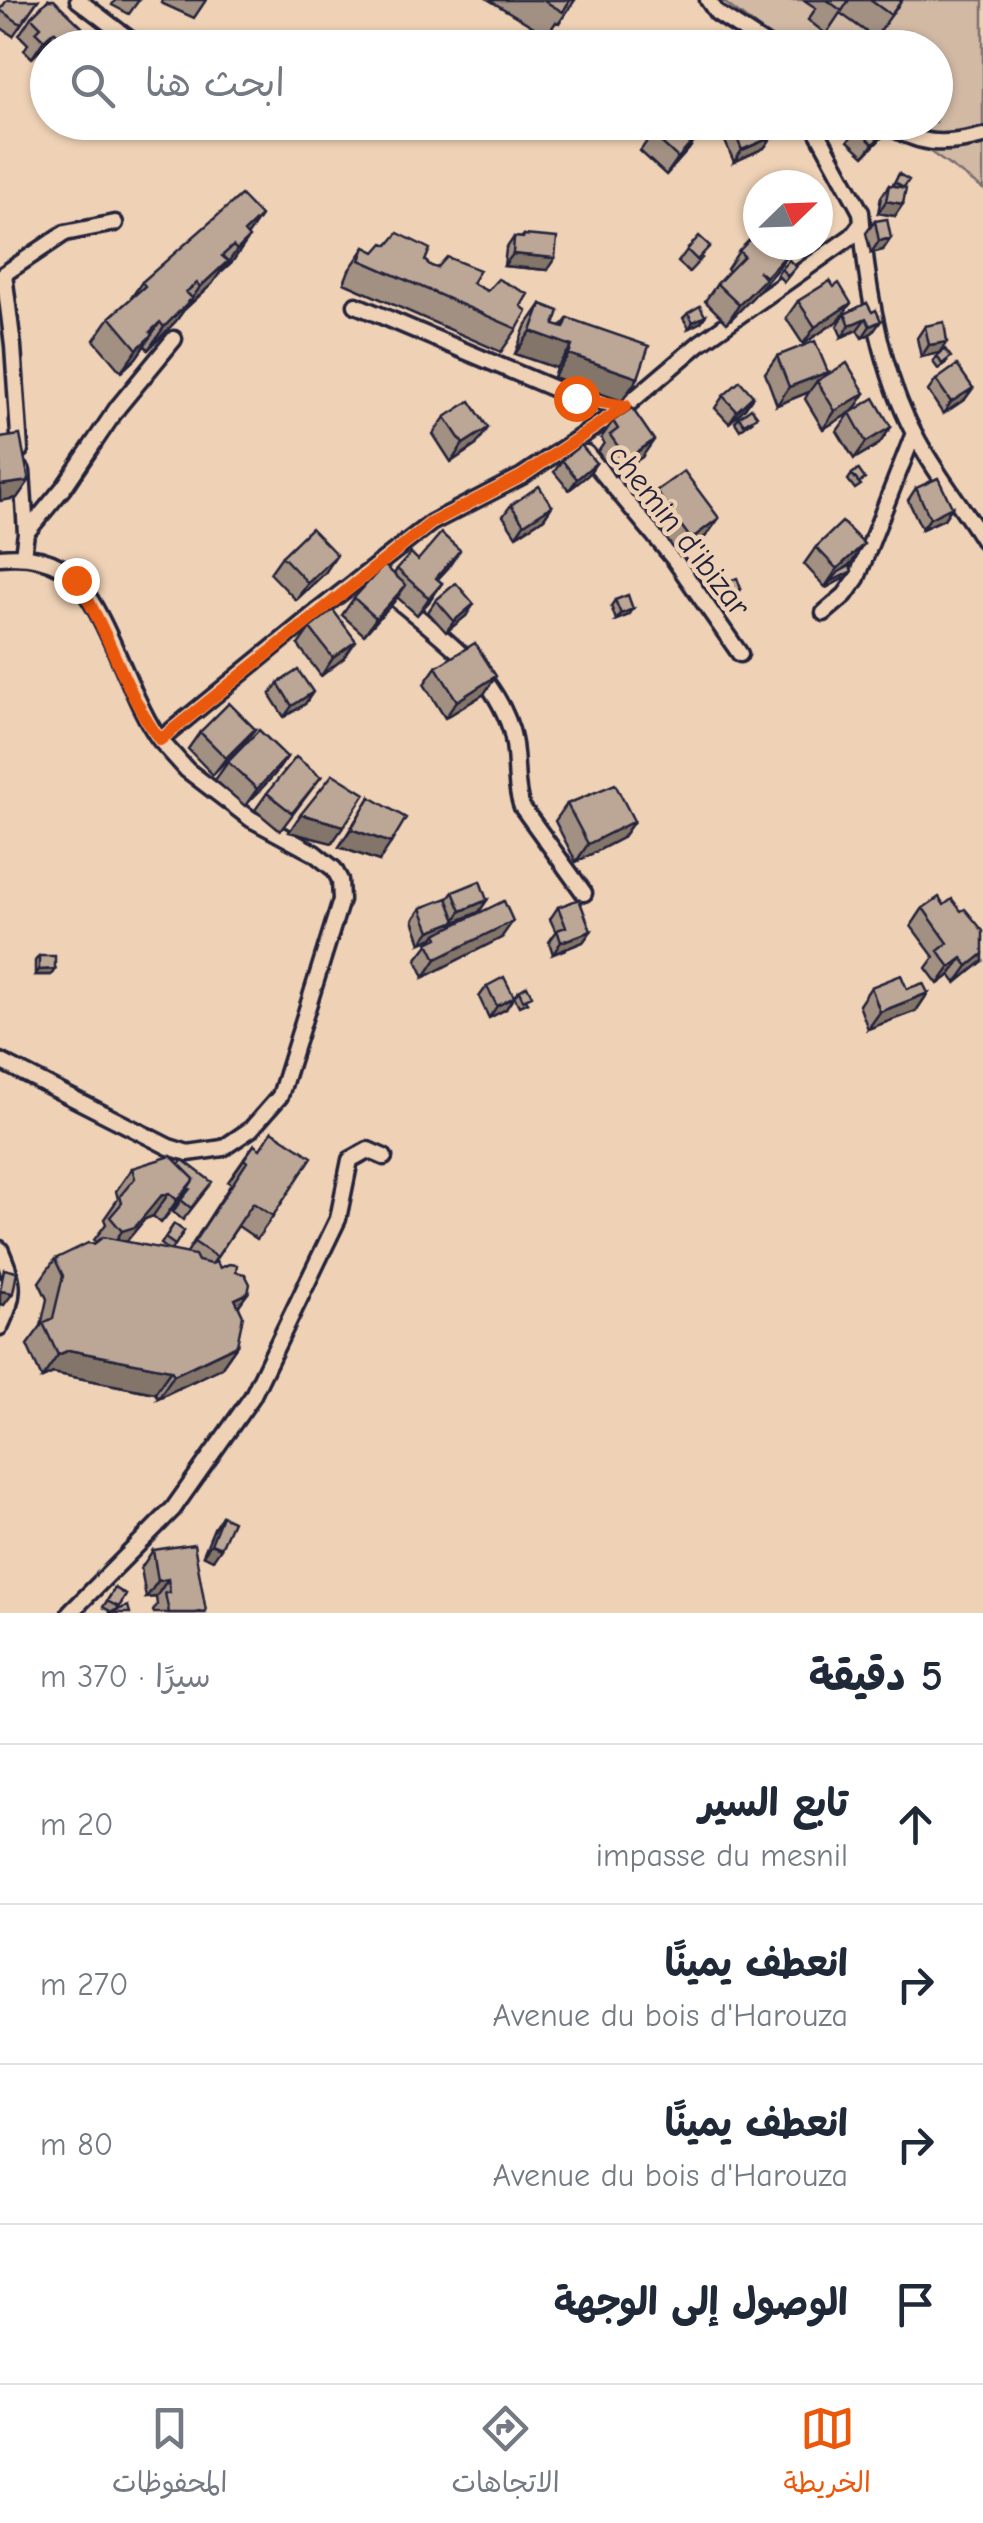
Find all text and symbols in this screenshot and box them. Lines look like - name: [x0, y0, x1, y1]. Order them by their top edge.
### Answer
- search box: [30, 30, 953, 140]
- icon: search: [65, 58, 120, 113]
- text: ابحث هنا: [145, 62, 285, 106]
- north arrow: [743, 170, 833, 260]
- route start: [554, 376, 600, 422]
- street label: chemin d'ibizar: [601, 437, 758, 624]
- route end: [54, 558, 100, 604]
- text: 5 دقيقة: [809, 1652, 943, 1701]
- text: سيرًا · 370 m: [40, 1658, 211, 1695]
- text: تابع السير: [699, 1782, 848, 1826]
- icon: ahead: [888, 1797, 943, 1852]
- text: 20 m: [40, 1806, 113, 1843]
- text: impasse du mesnil: [596, 1837, 848, 1874]
- text: انعطف يمينًا: [665, 1942, 848, 1986]
- icon: right: [888, 1957, 943, 2012]
- text: 270 m: [40, 1966, 128, 2003]
- text: Avenue du bois d'Harouza: [493, 1997, 848, 2034]
- text: انعطف يمينًا: [665, 2102, 848, 2146]
- icon: right: [888, 2117, 943, 2172]
- text: 80 m: [40, 2126, 113, 2163]
- text: Avenue du bois d'Harouza: [493, 2157, 848, 2194]
- icon: arrive: [888, 2277, 943, 2332]
- text: الوصول إلى الوجهة: [554, 2281, 848, 2325]
- tab: المحفوظات: [112, 2401, 227, 2507]
- tab: الاتجاهات: [451, 2401, 560, 2507]
- tab: الخريطة: [784, 2401, 871, 2507]

